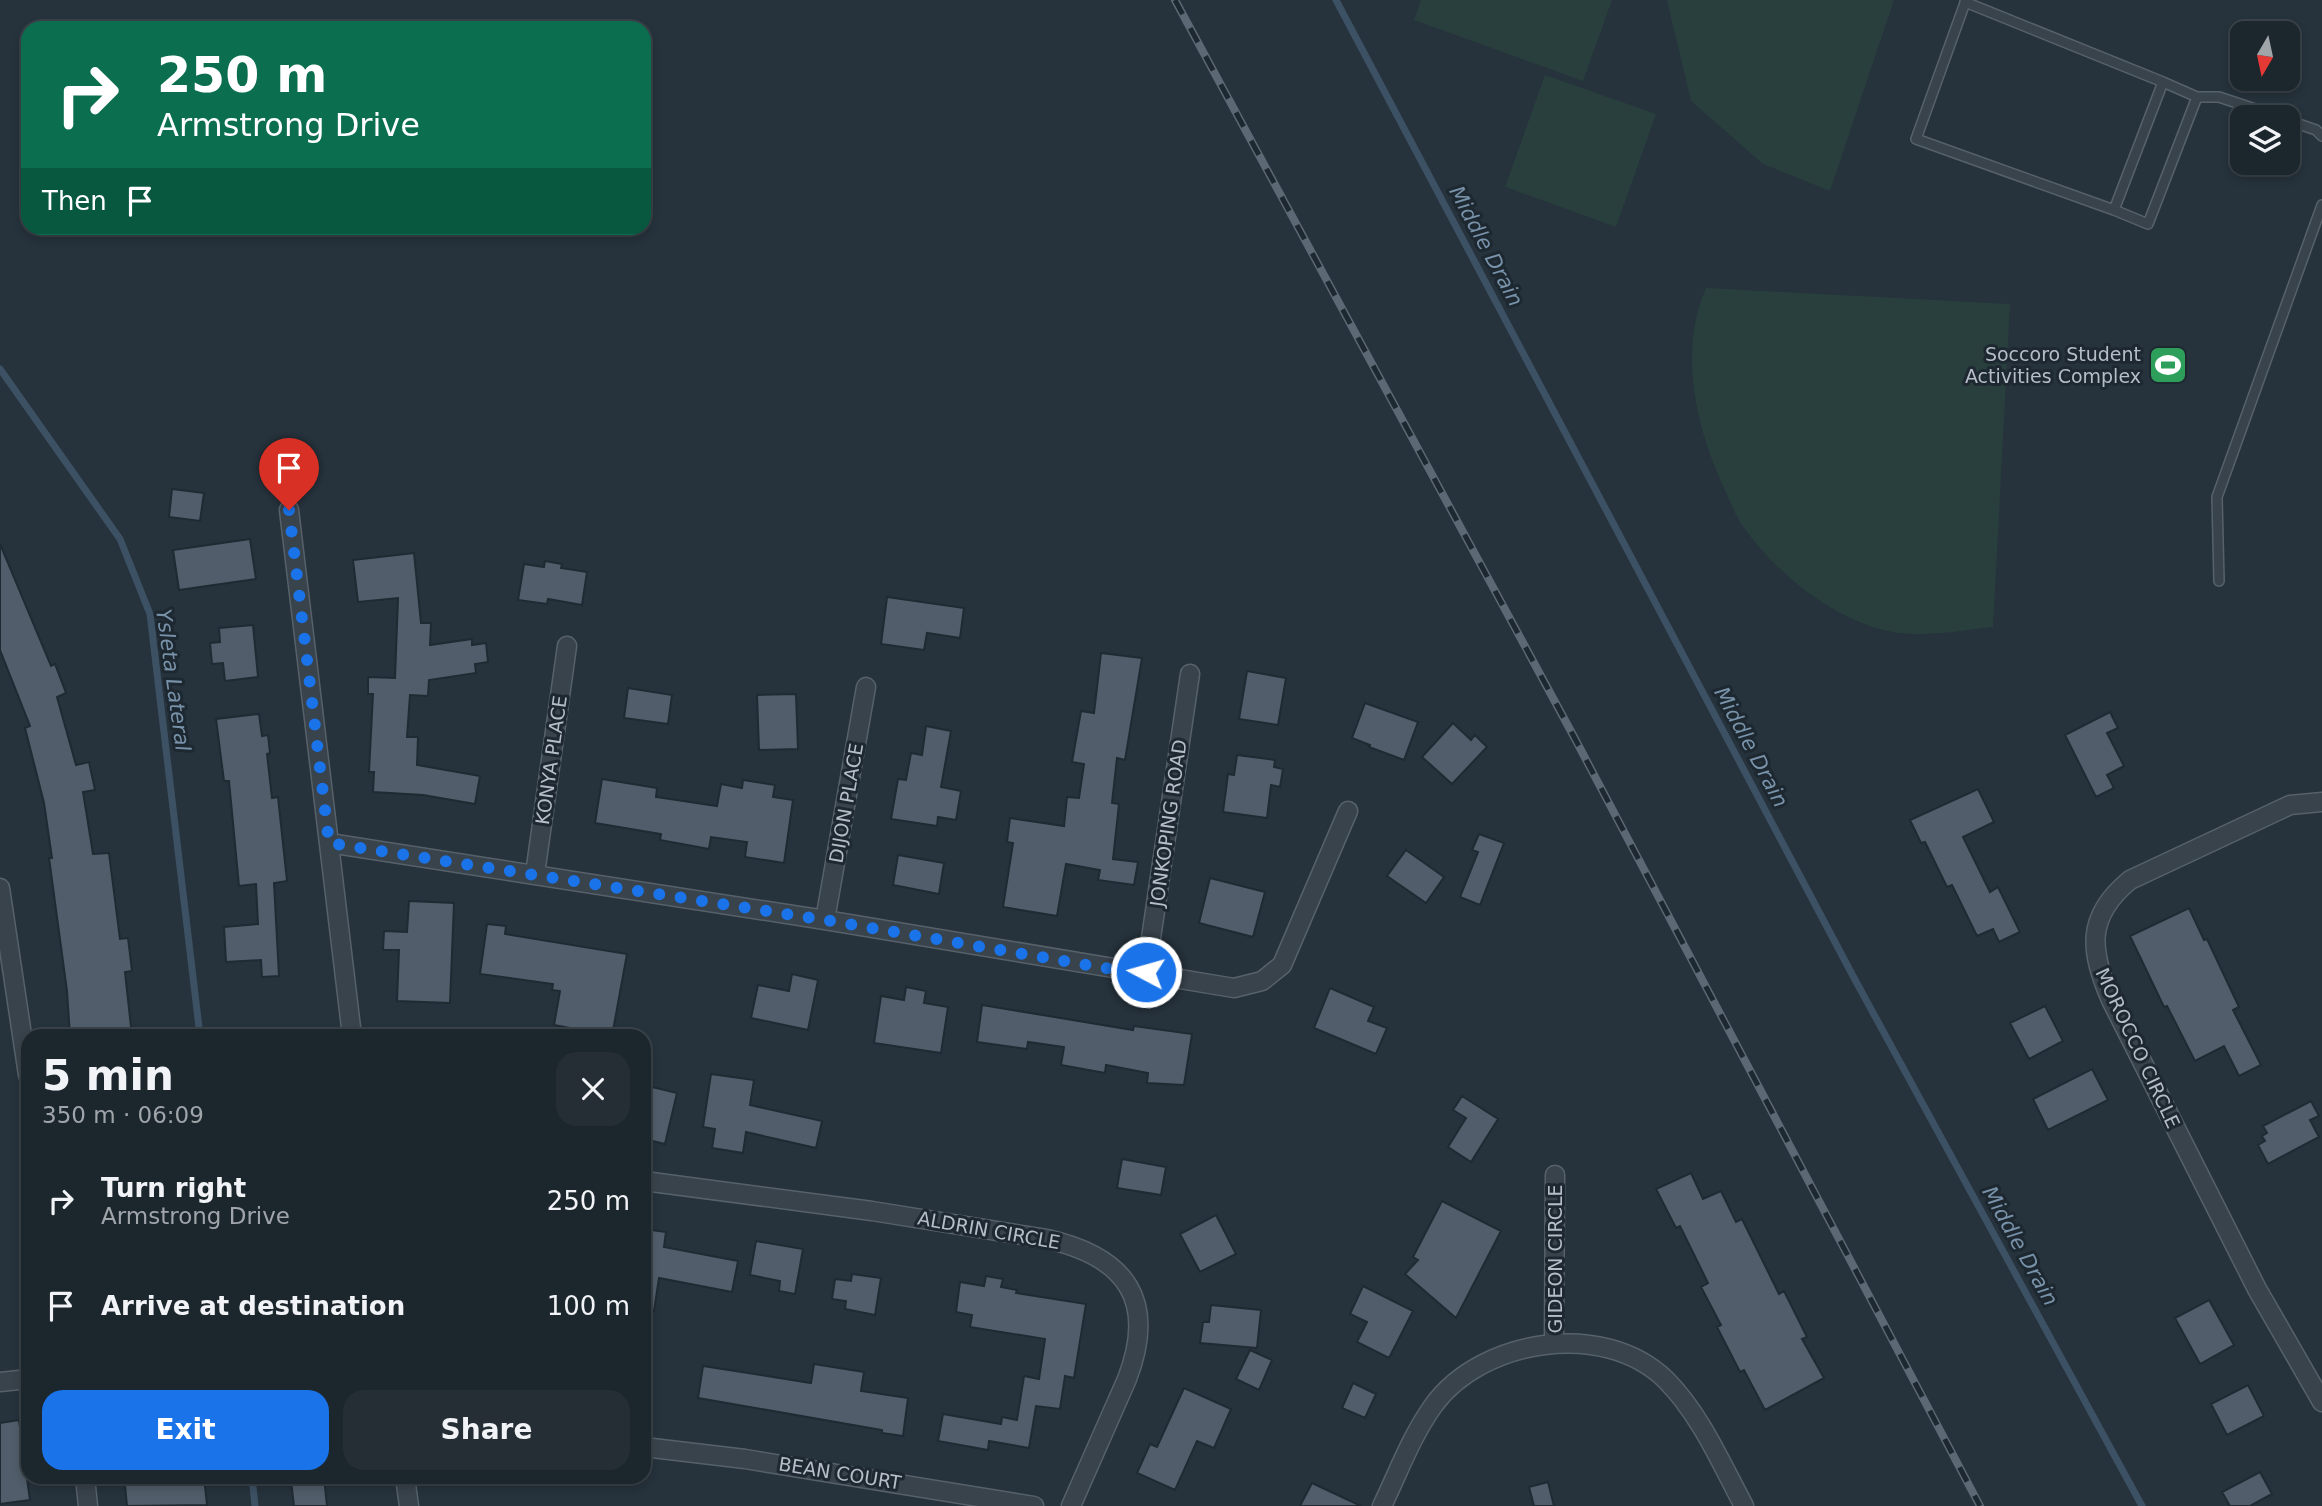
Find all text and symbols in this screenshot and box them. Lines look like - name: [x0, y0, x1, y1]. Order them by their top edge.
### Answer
- north arrow: [2230, 21, 2300, 91]
- map controls: [2230, 21, 2300, 175]
- text: 250 m: [157, 47, 327, 104]
- icon: right: [42, 49, 133, 140]
- button: layers: [2230, 105, 2300, 175]
- text: Armstrong Drive: [157, 106, 420, 144]
- icon: arrive: [121, 182, 159, 220]
- water label: Middle Drain: [1444, 182, 1528, 310]
- text: Then: [42, 186, 107, 216]
- place label: Soccoro Student Activities Complex: [1965, 343, 2141, 387]
- sports icon: Soccoro Student Activities Complex: [2147, 344, 2189, 386]
- pin: [259, 438, 319, 510]
- icon: arrive: [270, 449, 308, 487]
- water label: Ysleta Lateral: [151, 607, 195, 753]
- water label: Middle Drain: [1709, 683, 1793, 811]
- street label: KONYA PLACE: [531, 694, 571, 826]
- street label: JONKOPING ROAD: [1145, 738, 1191, 909]
- street label: DIJON PLACE: [825, 741, 867, 865]
- position arrow: [1109, 935, 1183, 1009]
- street label: MOROCCO CIRCLE: [2091, 964, 2185, 1132]
- text: 5 min: [42, 1051, 174, 1100]
- button: close: [556, 1052, 630, 1126]
- text: 350 m · 06:09: [42, 1102, 204, 1128]
- text: Turn right: [101, 1173, 246, 1203]
- icon: right: [42, 1182, 80, 1220]
- water label: Middle Drain: [1977, 1182, 2063, 1310]
- street label: GIDEON CIRCLE: [1544, 1184, 1566, 1334]
- text: 250 m: [547, 1186, 630, 1216]
- text: Armstrong Drive: [101, 1203, 290, 1229]
- street label: ALDRIN CIRCLE: [916, 1207, 1062, 1253]
- icon: arrive: [42, 1287, 80, 1325]
- text: Arrive at destination: [101, 1291, 405, 1321]
- text: 100 m: [547, 1291, 630, 1321]
- button: Exit: [42, 1390, 329, 1470]
- button: Share: [343, 1390, 630, 1470]
- street label: BEAN COURT: [777, 1452, 903, 1494]

